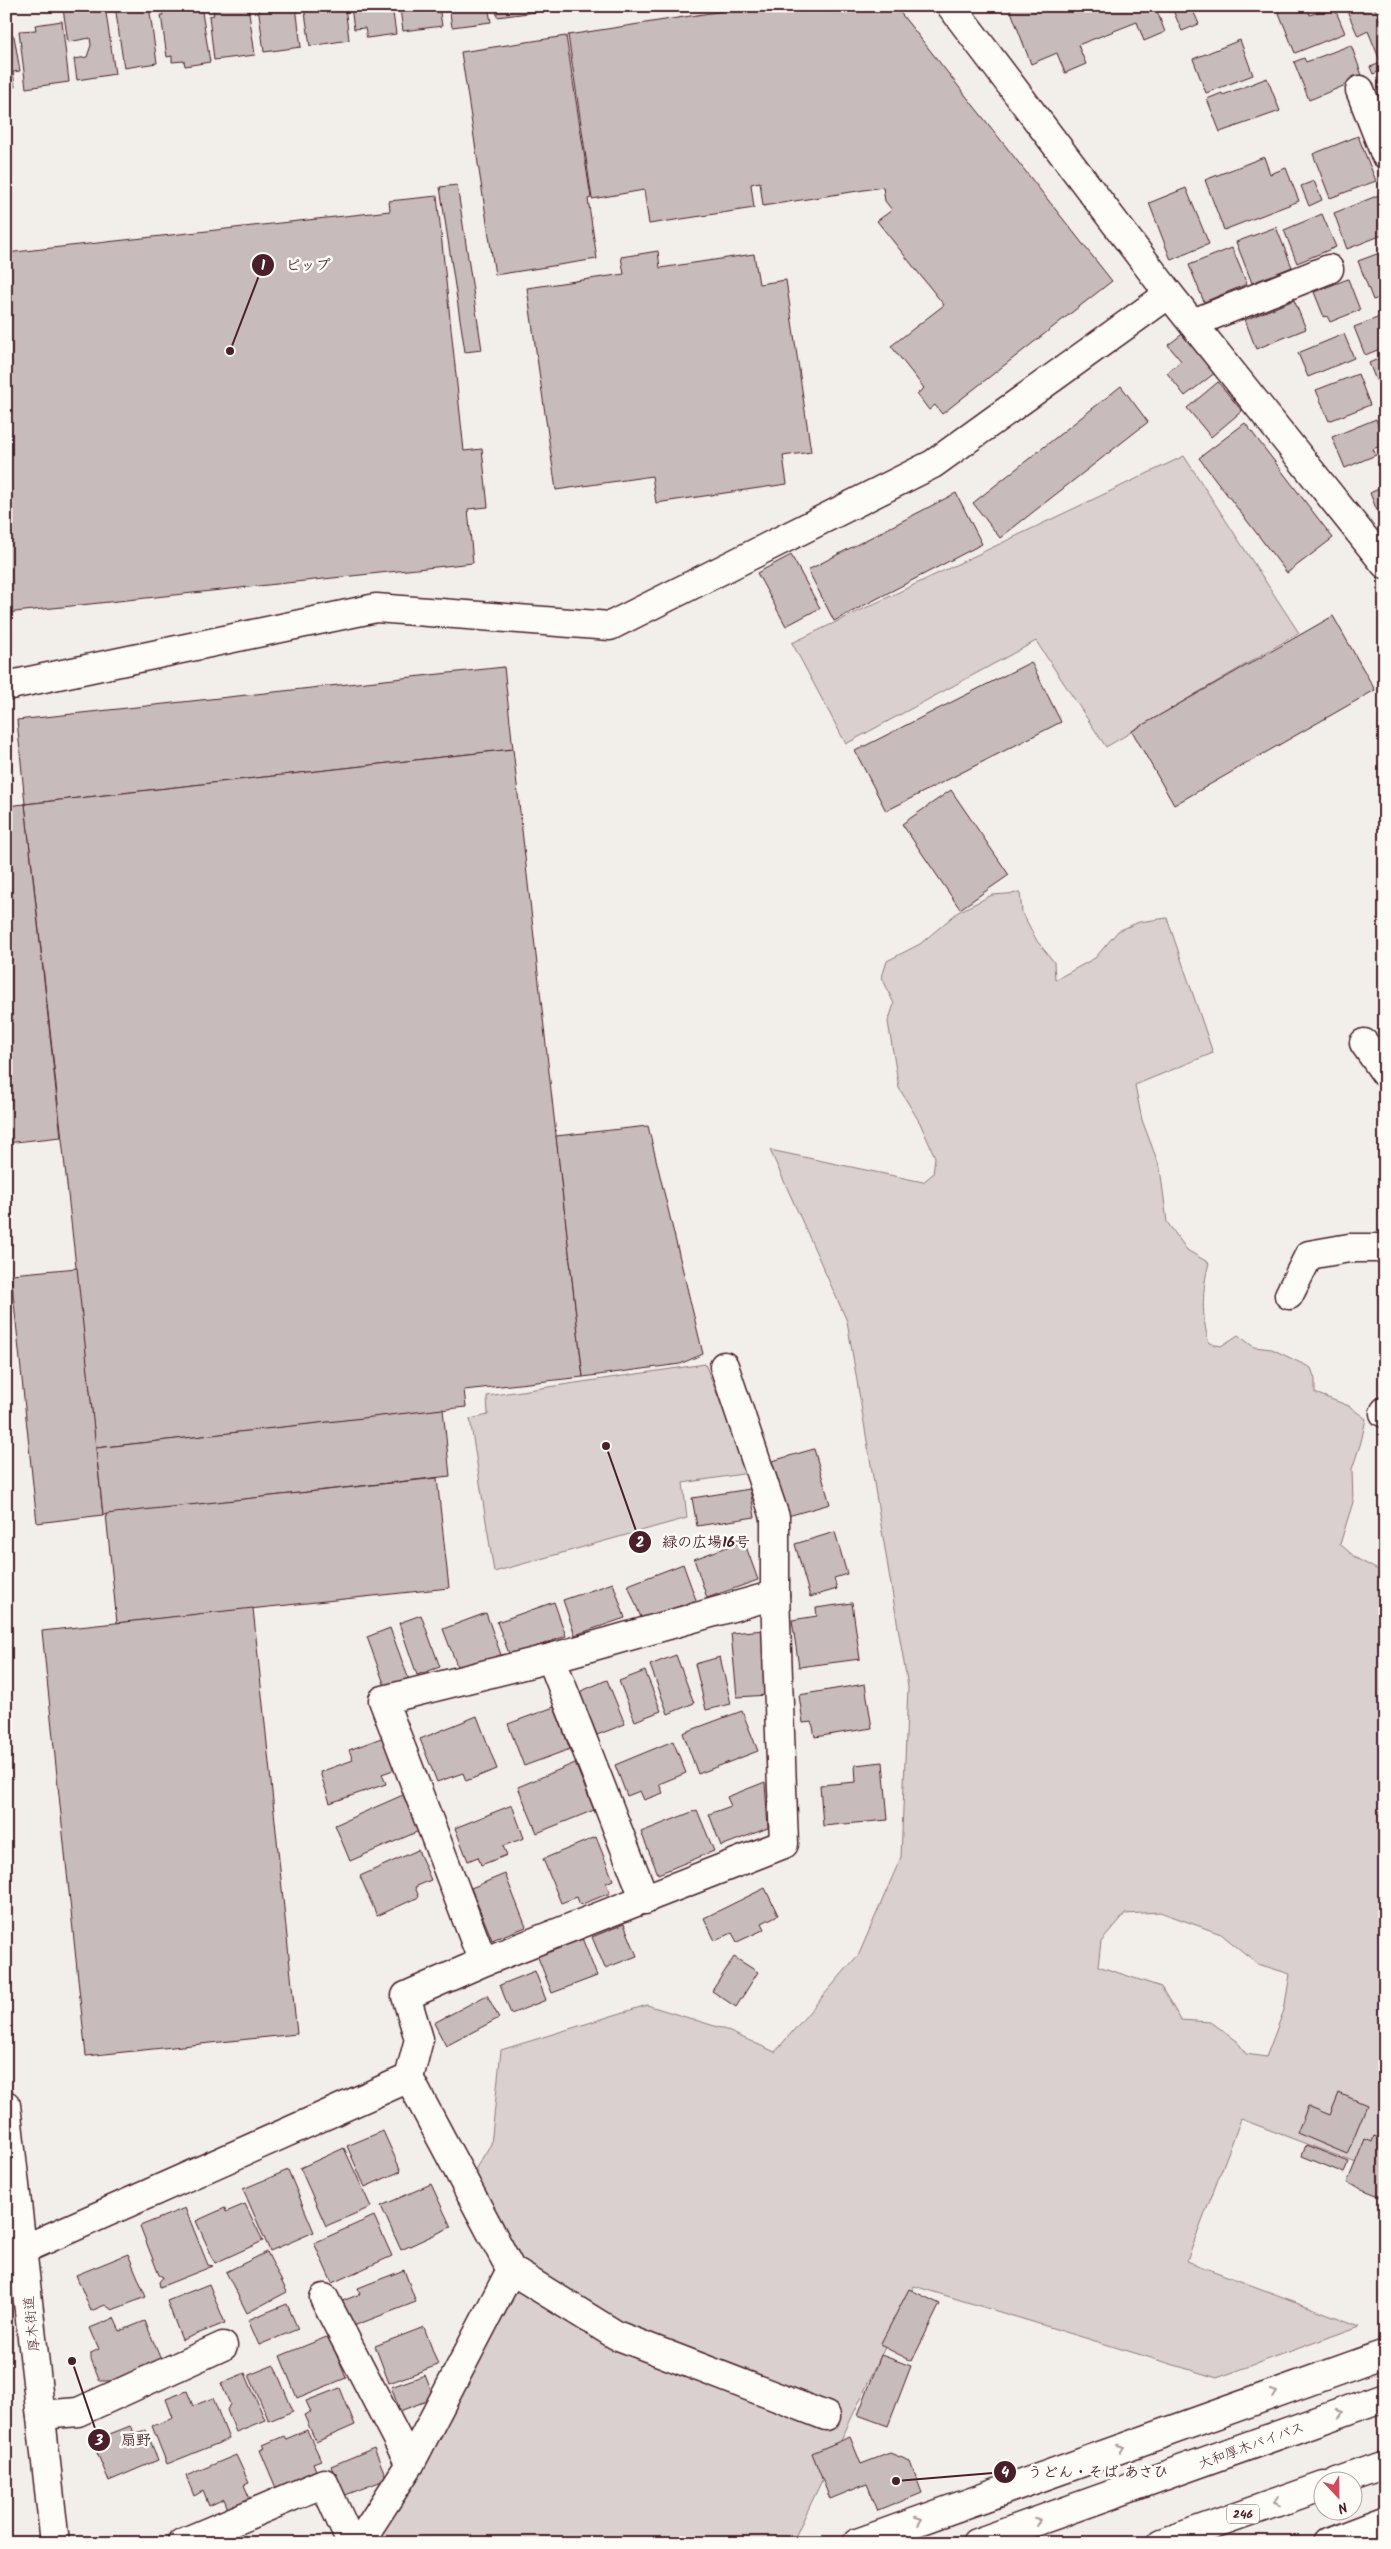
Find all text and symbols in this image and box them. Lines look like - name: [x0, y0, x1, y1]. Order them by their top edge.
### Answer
- callout: ピップ: [250, 250, 340, 280]
- text: 1: [261, 254, 266, 278]
- text: ピップ: [285, 254, 331, 278]
- callout: 緑の広場16号: [627, 1527, 760, 1557]
- text: 2: [636, 1531, 645, 1555]
- text: 緑の広場16号: [662, 1531, 750, 1555]
- street label: 厚木街道: [18, 2295, 46, 2353]
- one-way arrow: [1270, 2389, 1278, 2399]
- one-way arrow: [1335, 2409, 1344, 2419]
- street label: 大和厚木バイパス: [1195, 2416, 1308, 2475]
- callout: 扇野: [86, 2425, 161, 2455]
- text: 3: [94, 2429, 103, 2453]
- text: 扇野: [121, 2429, 151, 2453]
- one-way arrow: [1117, 2444, 1125, 2454]
- callout: うどん・そば あさひ: [993, 2457, 1178, 2487]
- text: 4: [1001, 2461, 1009, 2485]
- text: うどん・そば あさひ: [1028, 2461, 1168, 2485]
- north arrow: [1314, 2472, 1364, 2522]
- text: N: [1334, 2495, 1351, 2519]
- one-way arrow: [1274, 2496, 1282, 2506]
- road number: 246: [1227, 2504, 1259, 2524]
- one-way arrow: [914, 2516, 923, 2526]
- one-way arrow: [1033, 2517, 1042, 2527]

